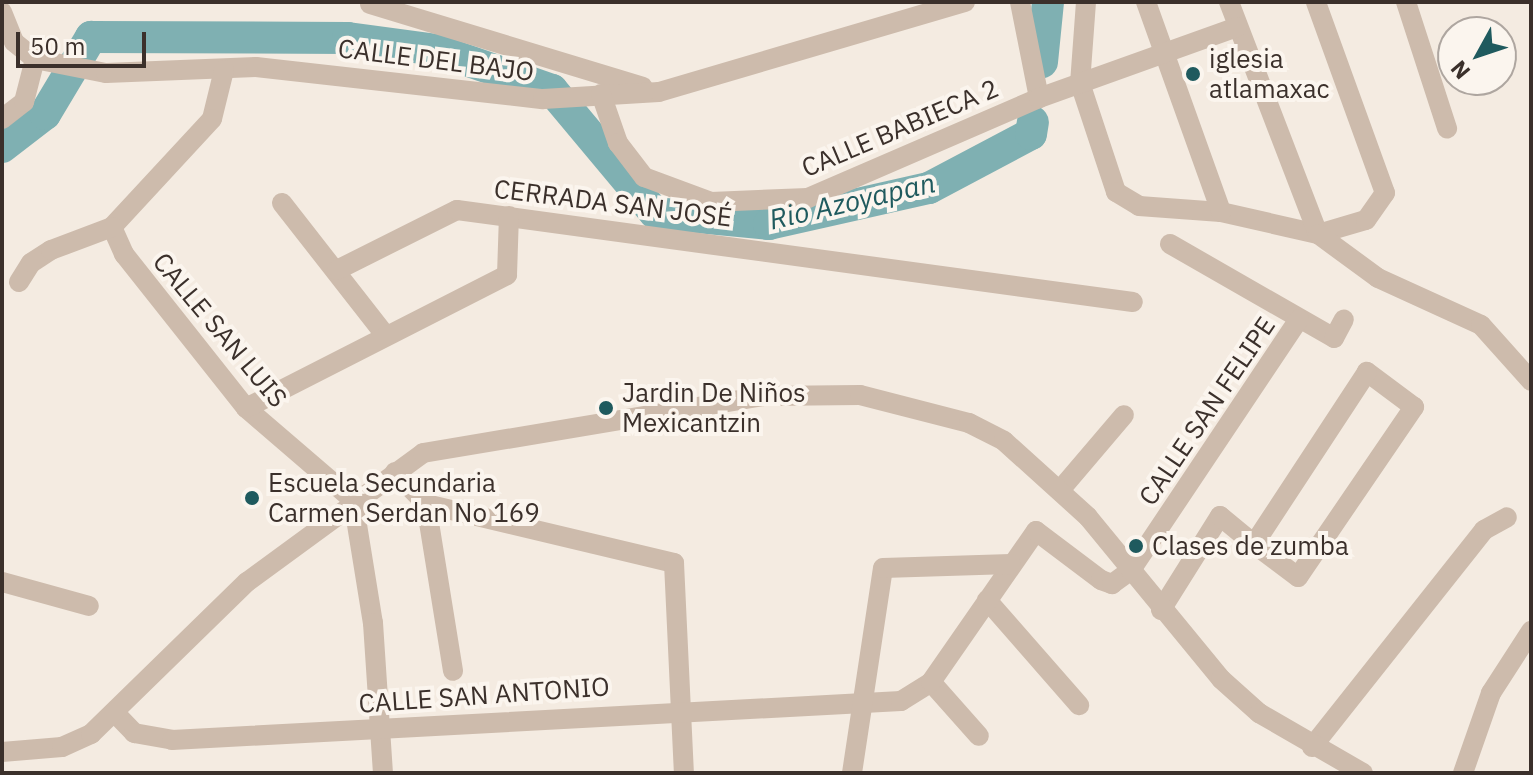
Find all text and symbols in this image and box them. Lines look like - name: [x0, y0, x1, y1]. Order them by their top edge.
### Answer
- scale bar: [20, 16, 150, 66]
- north arrow: [1437, 16, 1517, 96]
- text: 50 m: [30, 30, 85, 62]
- street label: CALLE DEL BAJO: [336, 33, 536, 87]
- place label: iglesia atlamaxac: [1209, 43, 1330, 104]
- text: N: [1444, 55, 1476, 86]
- marker: iglesia atlamaxac: [1184, 65, 1202, 83]
- street label: CALLE BABIECA 2: [797, 72, 1003, 184]
- water label: Rio Azoyapan: [766, 166, 938, 236]
- street label: CERRADA SAN JOSÉ: [492, 173, 734, 233]
- street label: CALLE SAN LUIS: [146, 246, 294, 414]
- street label: CALLE SAN FELIPE: [1132, 311, 1282, 511]
- place label: Jardin De Niños Mexicantzin: [622, 377, 806, 438]
- marker: Jardin De Niños Mexicantzin: [597, 399, 615, 417]
- place label: Escuela Secundaria Carmen Serdan No 169: [268, 467, 540, 528]
- marker: Escuela Secundaria Carmen Serdan No 169: [243, 489, 261, 507]
- place label: Clases de zumba: [1152, 530, 1349, 562]
- marker: Clases de zumba: [1127, 537, 1145, 555]
- street label: CALLE SAN ANTONIO: [357, 671, 611, 719]

